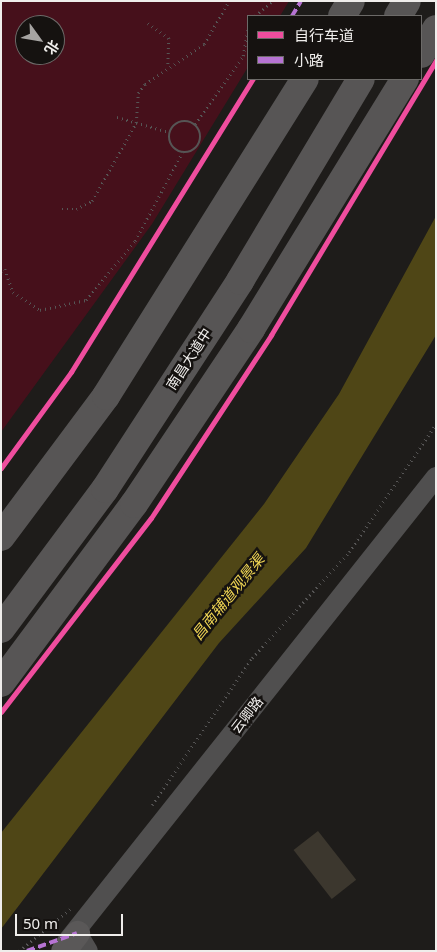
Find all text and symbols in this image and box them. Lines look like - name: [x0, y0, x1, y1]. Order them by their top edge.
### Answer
- north arrow: [15, 15, 65, 65]
- legend: [247, 15, 422, 80]
- text: 自行车道: [294, 25, 354, 45]
- text: 北: [41, 37, 64, 59]
- text: 小路: [294, 50, 324, 70]
- street label: 南昌大道中: [163, 325, 215, 393]
- water label: 昌南辅道观景渠: [188, 551, 268, 643]
- street label: 云卿路: [227, 693, 267, 737]
- scale bar: [18, 904, 125, 936]
- text: 50 m: [23, 913, 58, 933]

